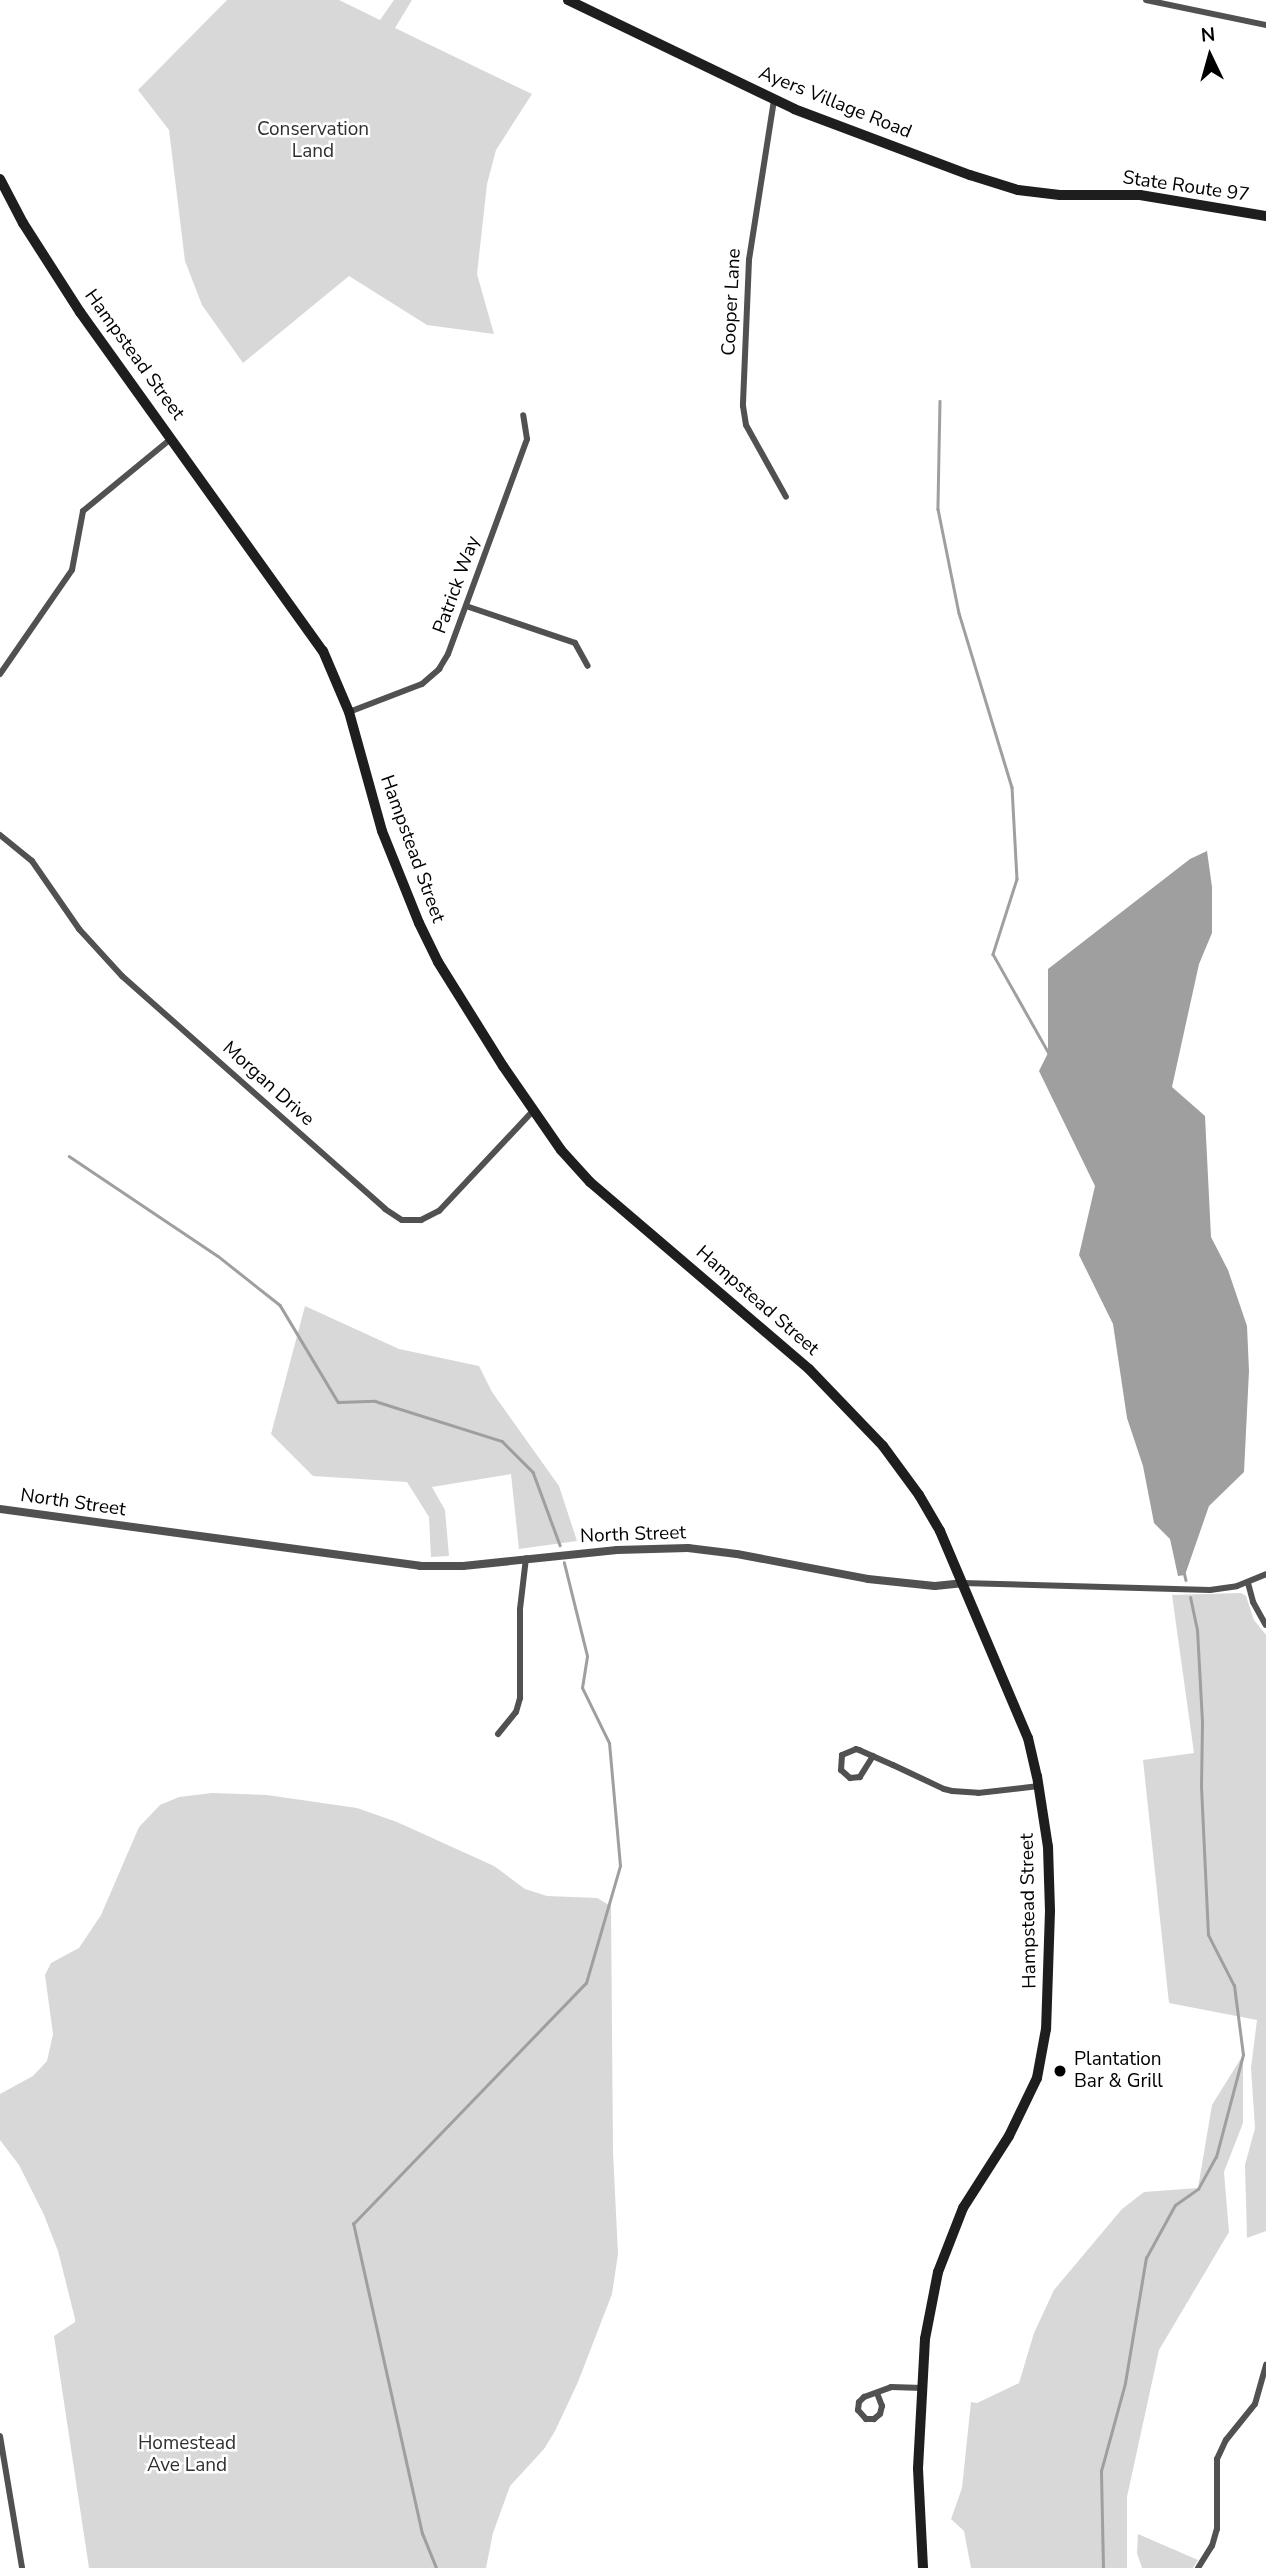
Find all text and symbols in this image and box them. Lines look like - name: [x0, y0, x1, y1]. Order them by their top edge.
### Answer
- north arrow: [1175, 21, 1245, 91]
- text: N: [1200, 22, 1216, 49]
- street label: Ayers Village Road: [755, 62, 915, 144]
- park label: Conservation Land: [257, 119, 369, 163]
- street label: State Route 97: [1121, 167, 1251, 207]
- street label: Cooper Lane: [718, 248, 746, 356]
- street label: Hampstead Street: [79, 285, 189, 425]
- street label: Patrick Way: [429, 533, 485, 637]
- street label: Hampstead Street: [375, 772, 449, 926]
- street label: Morgan Drive: [217, 1037, 319, 1131]
- street label: Hampstead Street: [691, 1241, 823, 1361]
- street label: North Street: [19, 1484, 127, 1522]
- street label: North Street: [580, 1522, 686, 1548]
- street label: Hampstead Street: [1016, 1833, 1042, 1989]
- place label: Plantation Bar & Grill: [1074, 2049, 1163, 2093]
- marker: Plantation Bar & Grill: [1052, 2063, 1068, 2079]
- park label: Homestead Ave Land: [138, 2433, 236, 2477]

